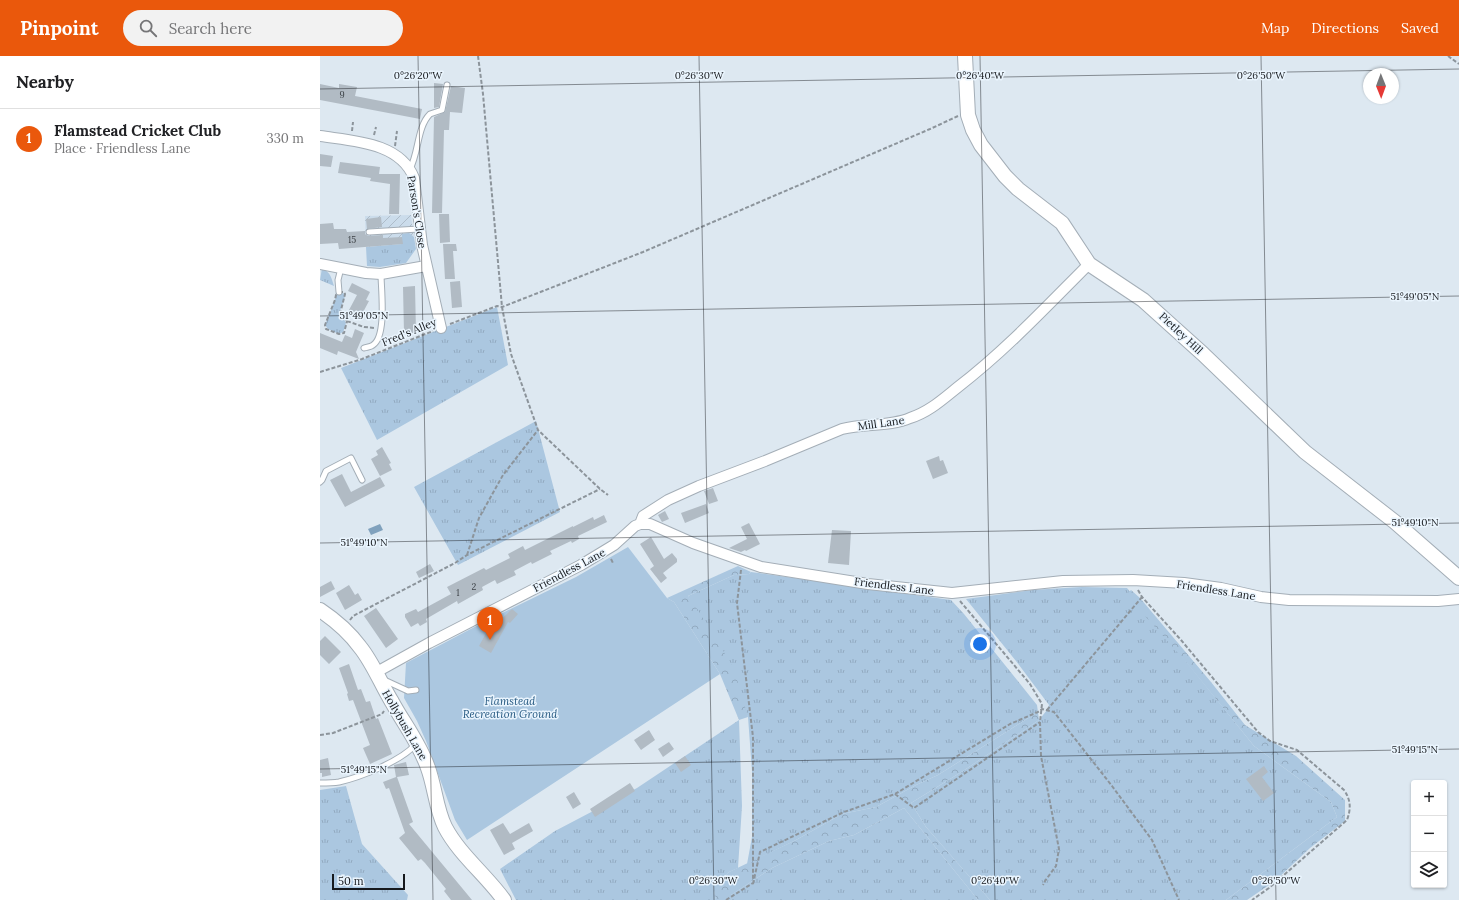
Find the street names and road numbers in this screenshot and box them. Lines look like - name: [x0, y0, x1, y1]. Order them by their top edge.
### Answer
- street label: Parson's Close: [404, 175, 430, 249]
- street label: Pietley Hill: [1156, 309, 1206, 357]
- street label: Fred's Alley: [380, 315, 439, 349]
- street label: Mill Lane: [857, 413, 905, 433]
- street label: Friendless Lane: [530, 545, 608, 595]
- street label: Friendless Lane: [853, 574, 935, 598]
- street label: Friendless Lane: [1175, 577, 1257, 603]
- street label: Hollybush Lane: [379, 687, 431, 763]

